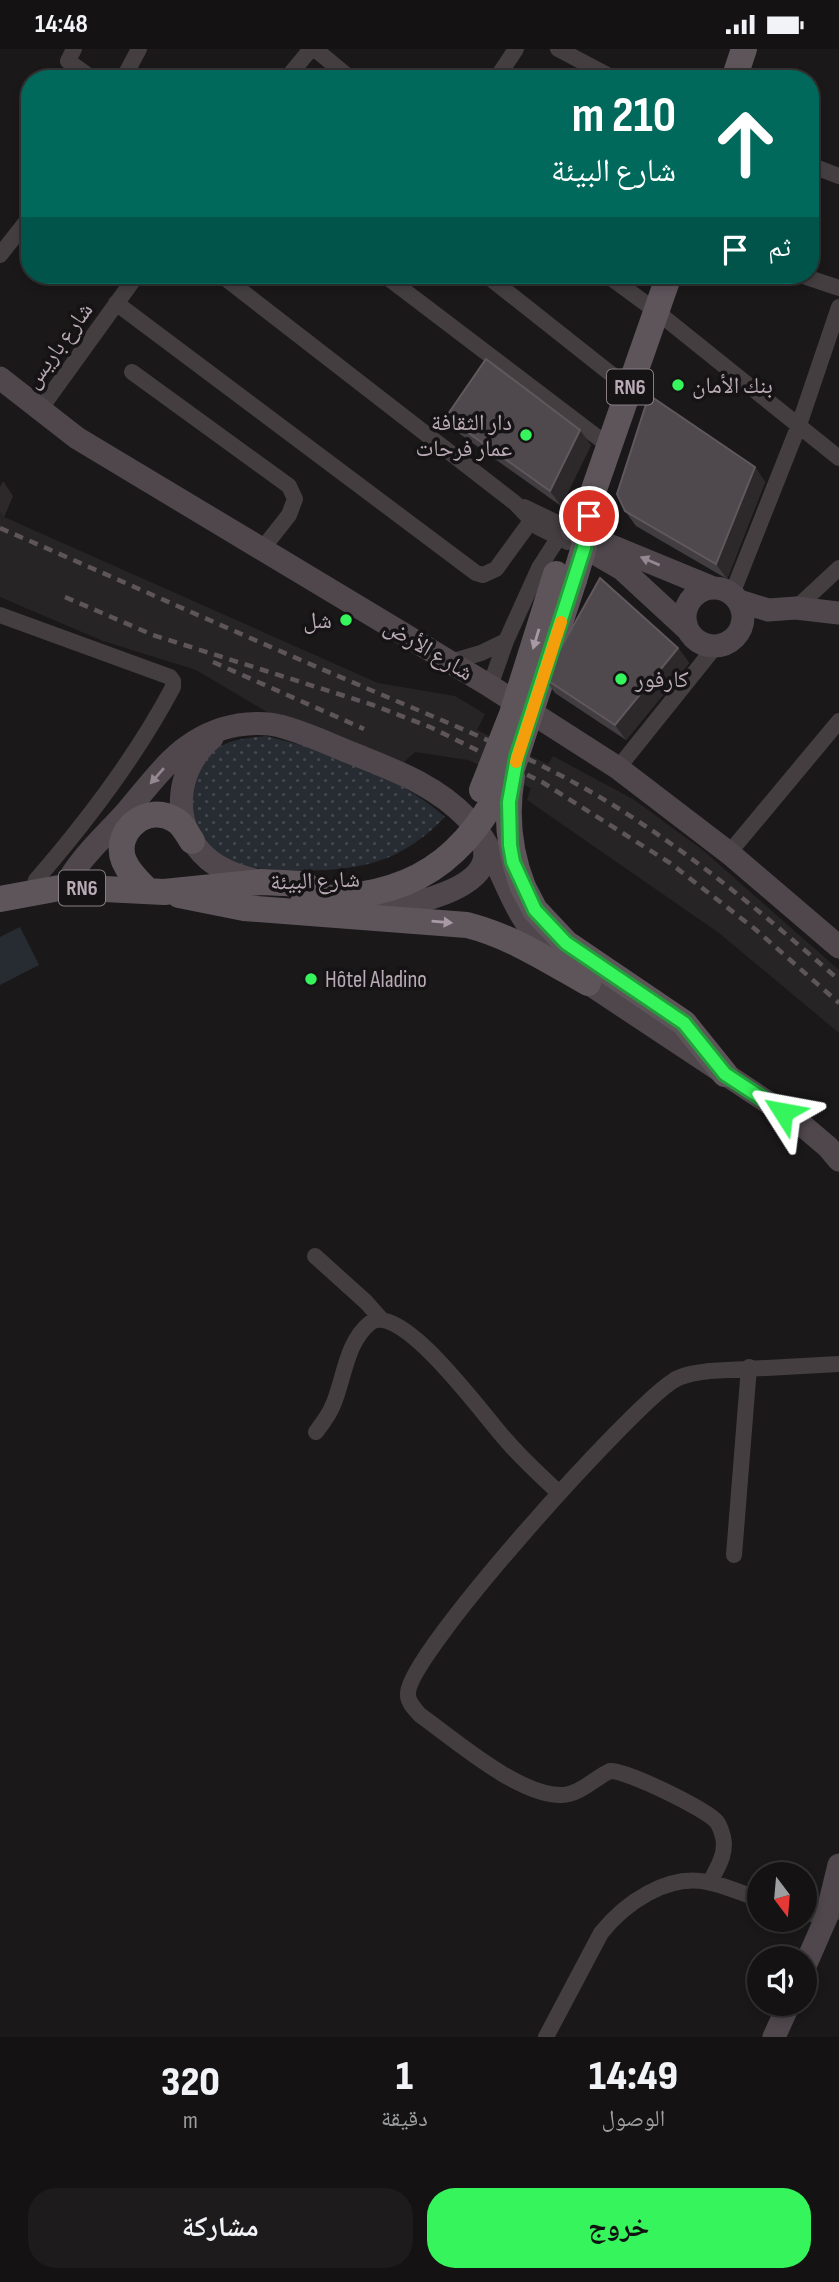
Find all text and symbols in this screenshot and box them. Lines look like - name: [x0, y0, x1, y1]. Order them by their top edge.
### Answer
- text: 14:48: [35, 9, 88, 40]
- text: 210 m: [572, 87, 676, 146]
- icon: ahead: [700, 98, 791, 189]
- text: شارع البيئة: [551, 152, 676, 191]
- icon: arrive: [716, 231, 754, 269]
- text: ثم: [768, 233, 791, 264]
- street label: شارع باريس: [18, 297, 99, 394]
- road number: RN6: [607, 369, 653, 405]
- place label: بنك الأمان: [692, 372, 773, 400]
- marker: بنك الأمان: [670, 377, 686, 393]
- place label: دار الثقافة عمار فرحات: [415, 409, 512, 463]
- marker: دار الثقافة عمار فرحات: [518, 427, 534, 443]
- pin: [559, 486, 619, 546]
- icon: arrive: [570, 497, 608, 535]
- one-way arrow: [640, 555, 660, 567]
- place label: شل: [303, 607, 332, 635]
- marker: شل: [338, 612, 354, 628]
- street label: شارع الأرض: [379, 612, 478, 687]
- one-way arrow: [530, 628, 540, 649]
- place label: كارفور: [634, 666, 689, 694]
- marker: كارفور: [613, 671, 629, 687]
- one-way arrow: [150, 767, 166, 784]
- street label: شارع البيئة: [270, 865, 360, 897]
- road number: RN6: [59, 871, 105, 905]
- one-way arrow: [431, 917, 453, 928]
- place label: Hôtel Aladino: [325, 966, 427, 994]
- marker: Hôtel Aladino: [303, 971, 319, 987]
- position arrow: [746, 1075, 820, 1149]
- north arrow: [747, 1862, 817, 1932]
- map controls: [747, 1862, 817, 2016]
- button: sound: [747, 1946, 817, 2016]
- text: 1: [396, 2051, 413, 2102]
- text: 14:49: [589, 2051, 678, 2102]
- text: 320: [161, 2057, 220, 2108]
- text: دقيقة: [381, 2105, 428, 2133]
- text: الوصول: [602, 2105, 665, 2133]
- text: m: [183, 2107, 198, 2135]
- button: مشاركة: [28, 2188, 413, 2268]
- button: خروج: [427, 2188, 811, 2268]

